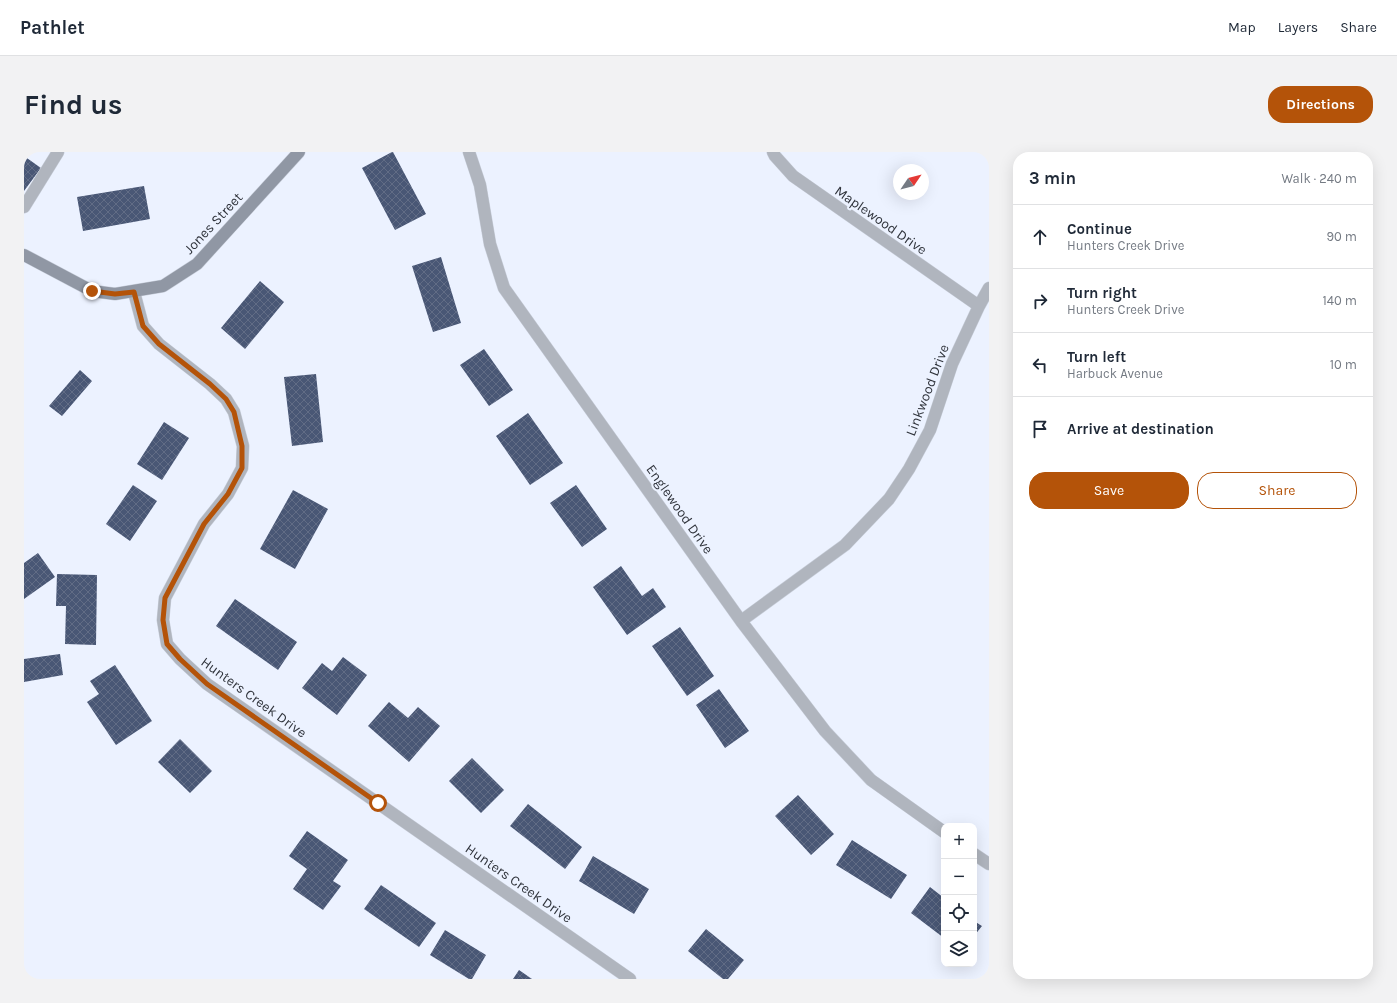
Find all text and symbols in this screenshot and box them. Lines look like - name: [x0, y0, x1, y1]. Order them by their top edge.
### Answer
- text: Pathlet: [20, 17, 85, 39]
- text: Map: [1228, 19, 1256, 36]
- text: Layers: [1278, 19, 1318, 36]
- text: Share: [1340, 19, 1377, 36]
- button: Directions: [1268, 86, 1373, 123]
- text: Find us: [24, 88, 123, 121]
- north arrow: [893, 164, 929, 200]
- text: 3 min: [1029, 168, 1076, 188]
- text: Walk · 240 m: [1281, 171, 1357, 186]
- street label: Maplewood Drive: [831, 182, 930, 259]
- street label: Jones Street: [181, 189, 246, 258]
- text: Continue: [1067, 220, 1132, 238]
- icon: ahead: [1029, 226, 1051, 248]
- text: 90 m: [1326, 229, 1357, 244]
- text: Hunters Creek Drive: [1067, 238, 1184, 253]
- route end: [83, 282, 101, 300]
- text: Turn right: [1067, 284, 1137, 302]
- icon: right: [1029, 290, 1051, 312]
- text: 140 m: [1322, 293, 1357, 308]
- text: Hunters Creek Drive: [1067, 302, 1184, 317]
- street label: Linkwood Drive: [902, 342, 953, 438]
- text: Turn left: [1067, 348, 1126, 366]
- icon: left: [1029, 354, 1051, 376]
- text: 10 m: [1330, 357, 1357, 372]
- text: Harbuck Avenue: [1067, 366, 1163, 381]
- icon: arrive: [1029, 418, 1051, 440]
- text: Arrive at destination: [1067, 420, 1214, 438]
- street label: Englewood Drive: [642, 461, 717, 557]
- button: Save: [1029, 472, 1189, 509]
- button: Share: [1197, 472, 1357, 509]
- street label: Hunters Creek Drive: [198, 653, 310, 741]
- route start: [369, 794, 387, 812]
- map controls: [941, 823, 977, 967]
- button: +: [941, 823, 977, 859]
- street label: Hunters Creek Drive: [462, 840, 575, 927]
- button: −: [941, 859, 977, 895]
- button: locate: [941, 895, 977, 931]
- button: layers: [941, 931, 977, 967]

